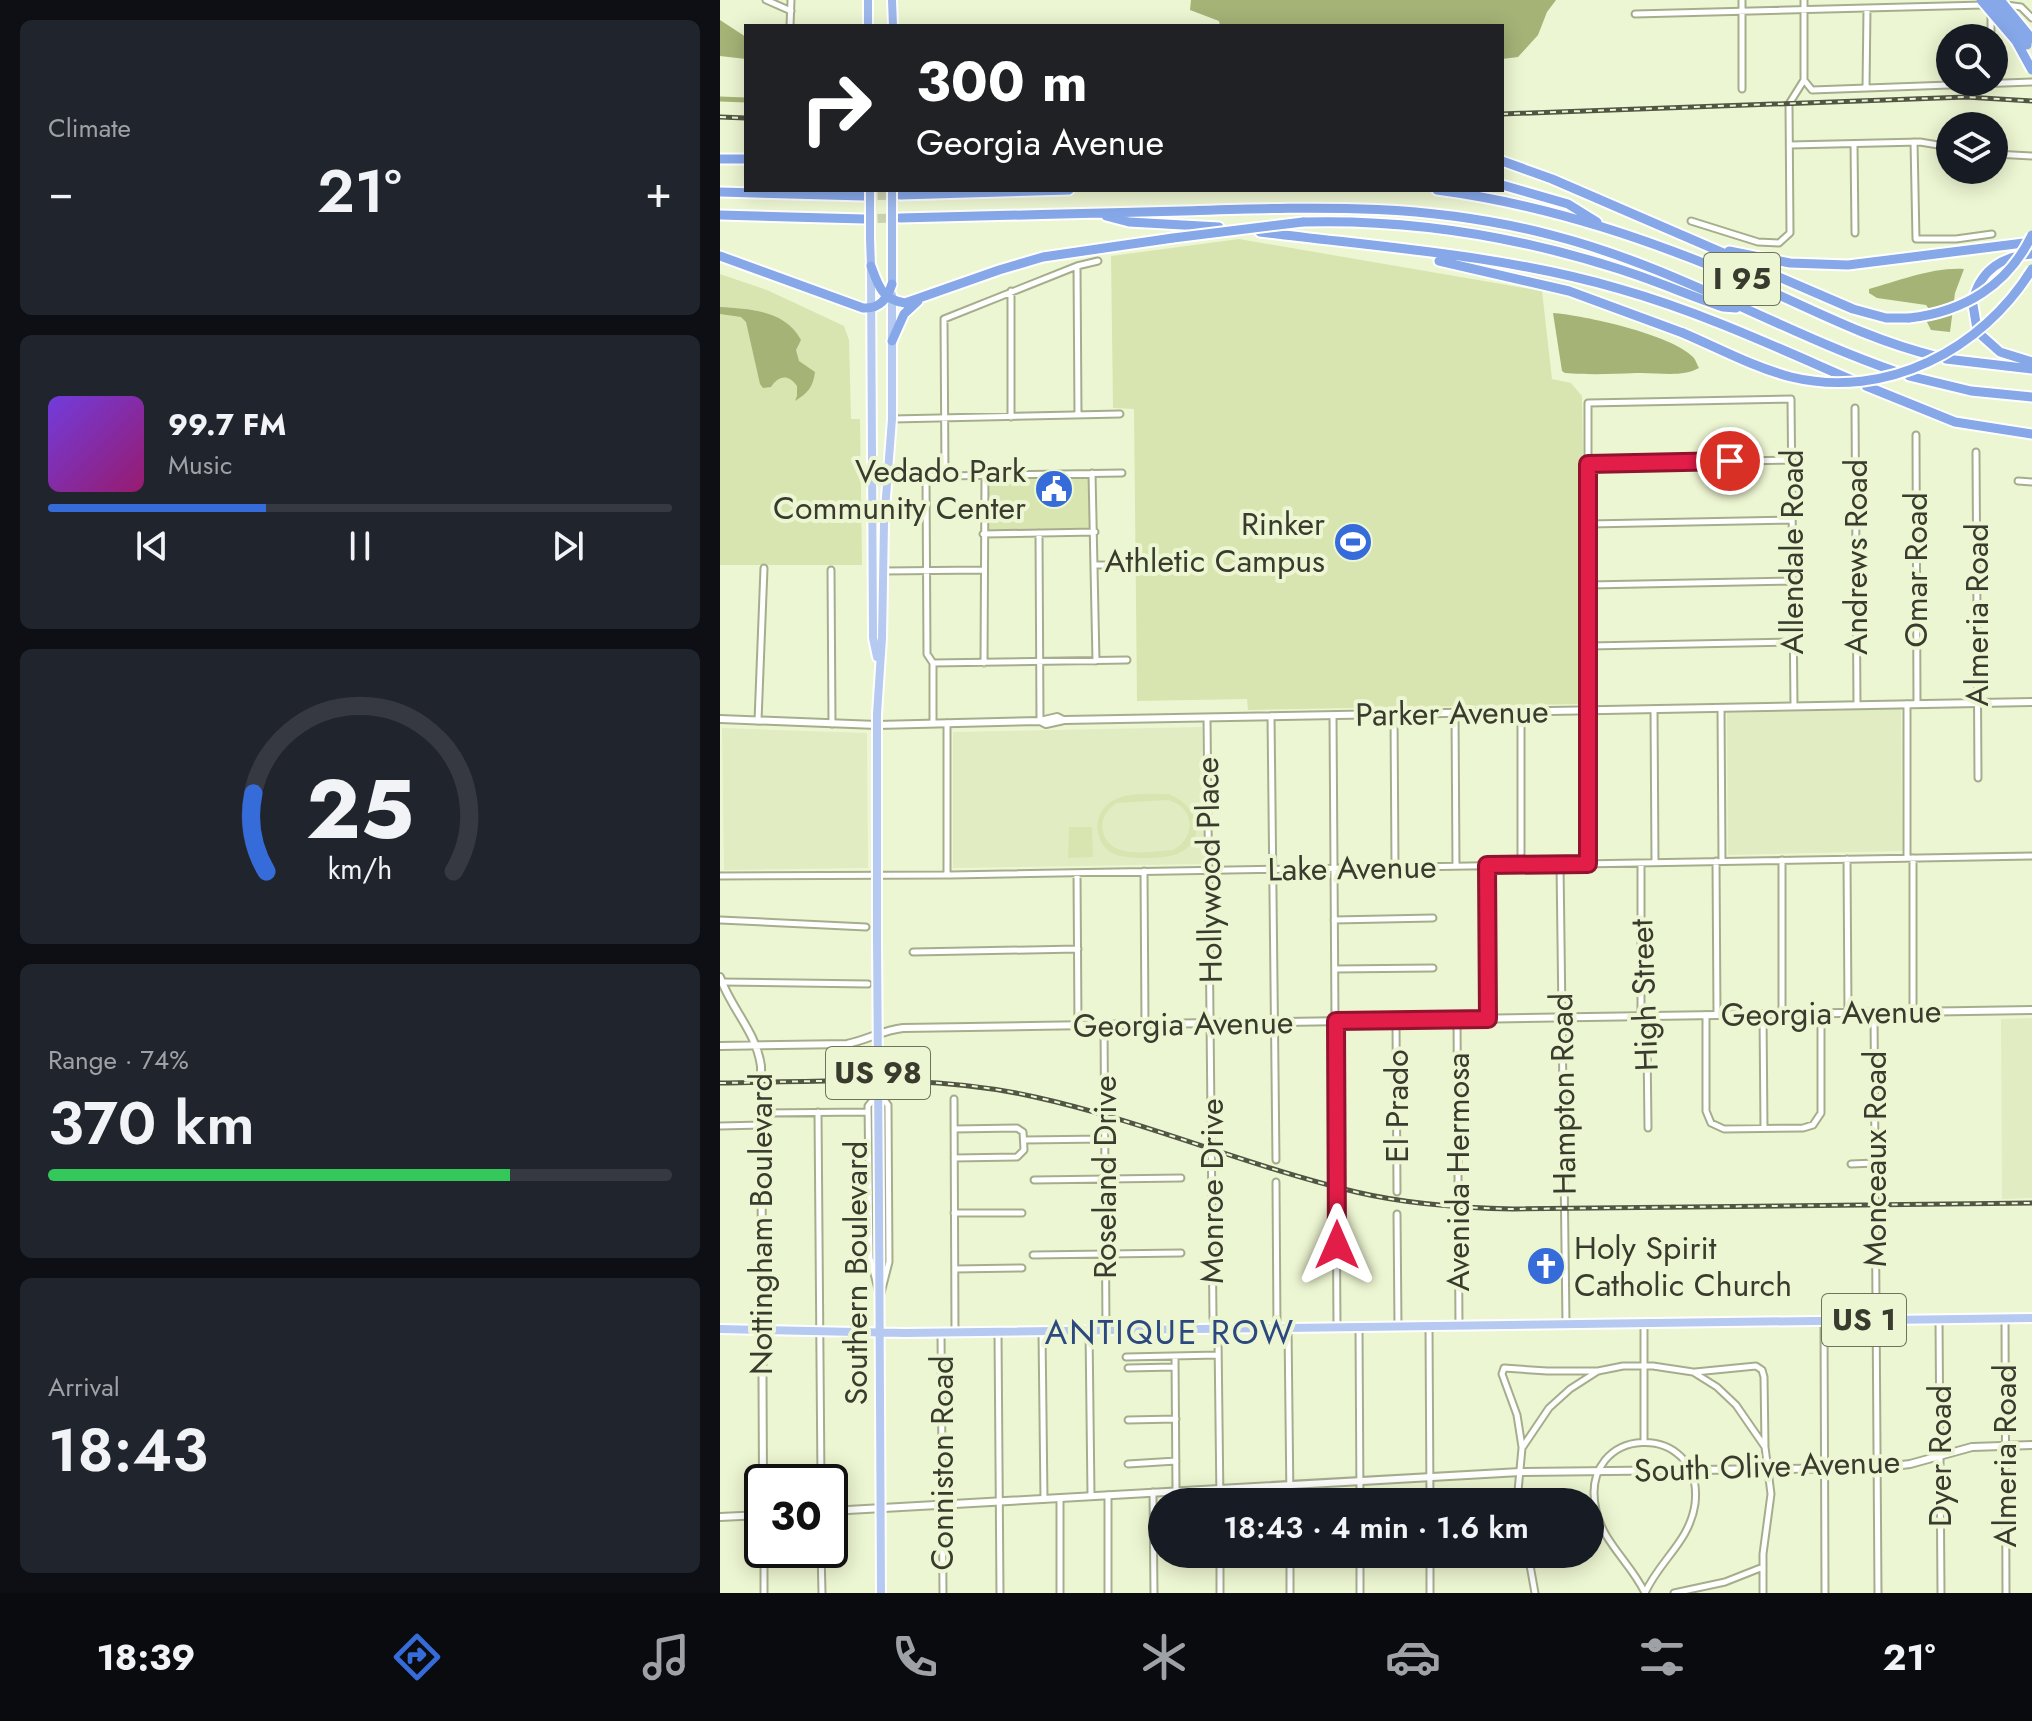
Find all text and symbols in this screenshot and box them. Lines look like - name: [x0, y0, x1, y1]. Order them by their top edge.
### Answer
- map controls: [1936, 24, 2008, 184]
- button: search: [1936, 24, 2008, 96]
- text: 300 m: [916, 41, 1088, 122]
- icon: right: [784, 56, 888, 160]
- text: Climate: [48, 109, 131, 147]
- button: layers: [1936, 112, 2008, 184]
- text: Georgia Avenue: [916, 116, 1164, 168]
- text: 21°: [317, 148, 402, 235]
- text: −: [48, 160, 74, 224]
- text: +: [645, 160, 672, 224]
- road number: I 95: [1704, 253, 1780, 305]
- text: 99.7 FM: [168, 403, 286, 446]
- pin: [1696, 427, 1764, 495]
- icon: arrive: [1708, 439, 1752, 483]
- text: Music: [168, 446, 232, 484]
- place label: Vedado Park Community Center: [773, 448, 1027, 531]
- street label: Allendale Road: [1769, 449, 1815, 655]
- street label: Andrews Road: [1833, 459, 1879, 655]
- public building icon: Vedado Park Community Center: [1033, 468, 1075, 510]
- street label: Omar Road: [1893, 492, 1939, 648]
- place label: Rinker Athletic Campus: [1104, 501, 1325, 584]
- sports icon: Rinker Athletic Campus: [1332, 521, 1374, 563]
- street label: Almeria Road: [1954, 523, 2000, 707]
- icon: previous: [130, 524, 174, 568]
- icon: pause: [338, 524, 382, 568]
- icon: next: [546, 524, 590, 568]
- street label: Parker Avenue: [1355, 688, 1549, 738]
- text: 25: [306, 749, 414, 869]
- street label: Hollywood Place: [1184, 756, 1234, 984]
- street label: Lake Avenue: [1267, 844, 1437, 892]
- text: km/h: [328, 849, 392, 891]
- street label: High Street: [1618, 918, 1670, 1072]
- street label: Georgia Avenue: [1720, 988, 1942, 1038]
- street label: Hampton Road: [1538, 993, 1588, 1195]
- street label: Georgia Avenue: [1072, 999, 1294, 1049]
- text: Range · 74%: [48, 1041, 189, 1079]
- road number: US 98: [826, 1047, 930, 1099]
- street label: El Prado: [1374, 1049, 1420, 1163]
- street label: Monceaux Road: [1852, 1051, 1898, 1267]
- street label: Avenida Hermosa: [1435, 1052, 1481, 1292]
- street label: Nottingham Boulevard: [738, 1073, 784, 1375]
- street label: Roseland Drive: [1082, 1075, 1128, 1279]
- text: 370 km: [48, 1080, 255, 1167]
- street label: Monroe Drive: [1189, 1098, 1235, 1284]
- street label: Southern Boulevard: [833, 1141, 879, 1405]
- position arrow: [1295, 1203, 1379, 1287]
- place label: Holy Spirit Catholic Church: [1574, 1225, 1792, 1308]
- church icon: Holy Spirit Catholic Church: [1525, 1245, 1567, 1287]
- road number: US 1: [1822, 1294, 1906, 1346]
- district label: ANTIQUE ROW: [1045, 1308, 1295, 1357]
- street label: Conniston Road: [919, 1356, 965, 1570]
- street label: Almeria Road: [1982, 1364, 2028, 1548]
- text: Arrival: [48, 1368, 120, 1406]
- street label: Dyer Road: [1917, 1385, 1963, 1527]
- text: 18:43: [48, 1407, 208, 1494]
- street label: South Olive Avenue: [1633, 1438, 1901, 1494]
- speed limit sign: 30: [744, 1464, 848, 1568]
- text: 18:43 · 4 min · 1.6 km: [1223, 1506, 1529, 1549]
- icon: directions: [389, 1629, 445, 1685]
- icon: music: [638, 1629, 694, 1685]
- icon: phone: [887, 1629, 943, 1685]
- icon: climate: [1136, 1629, 1192, 1685]
- icon: car: [1385, 1629, 1441, 1685]
- icon: filters: [1634, 1629, 1690, 1685]
- text: 18:39: [97, 1631, 195, 1683]
- text: 21°: [1883, 1631, 1935, 1683]

